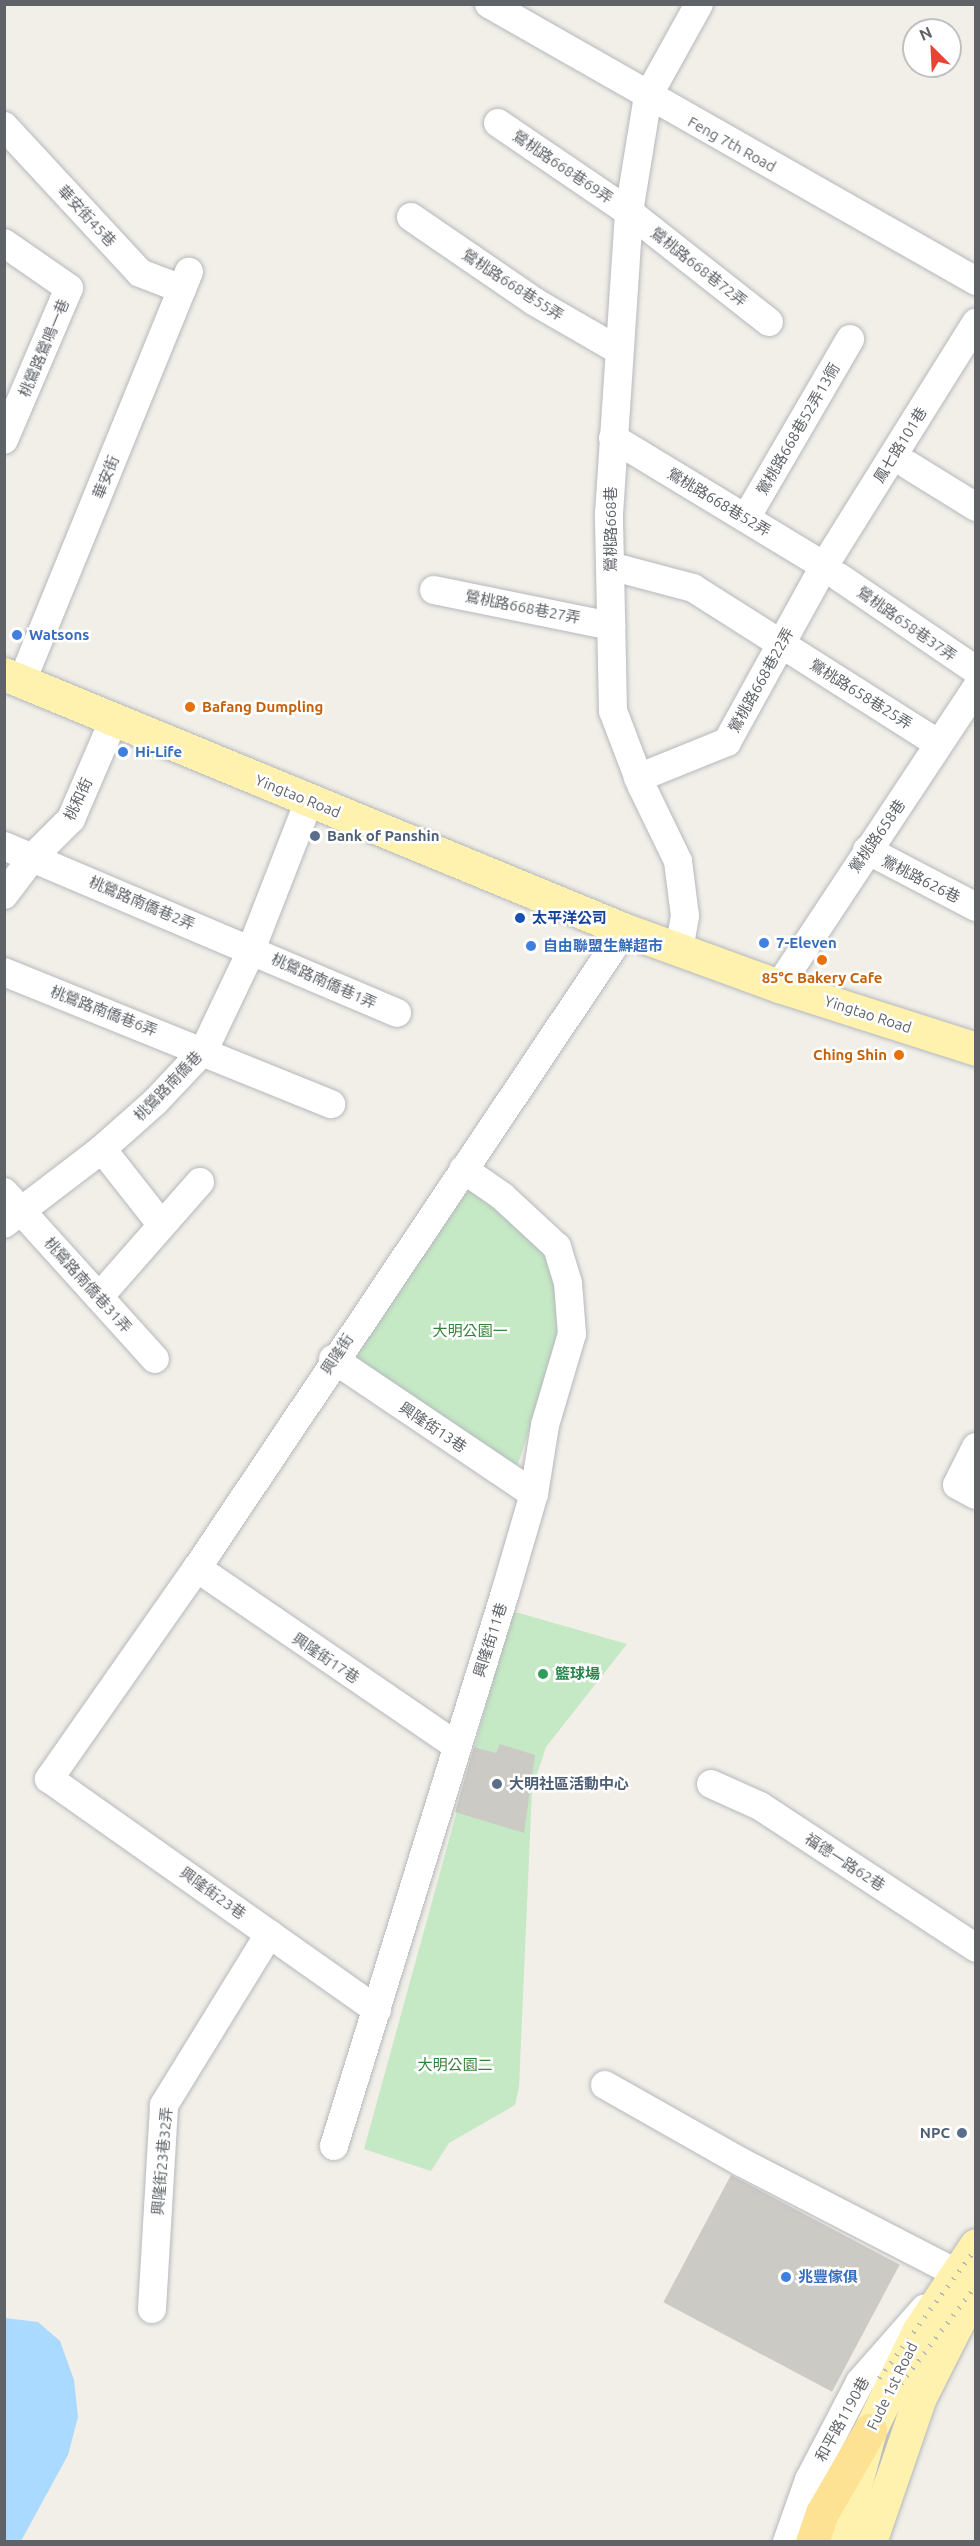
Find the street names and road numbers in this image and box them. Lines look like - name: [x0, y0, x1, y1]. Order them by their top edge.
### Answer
- street label: Feng 7th Road: [685, 112, 779, 176]
- street label: 鶯桃路668巷69弄: [509, 127, 617, 207]
- street label: 華安街45巷: [54, 182, 120, 250]
- street label: 鶯桃路668巷72弄: [647, 224, 751, 310]
- street label: 鶯桃路668巷55弄: [459, 246, 567, 324]
- street label: 桃鶯路鶯鳴一巷: [15, 296, 73, 400]
- street label: 鶯桃路668巷52弄13衕: [753, 360, 843, 498]
- street label: 鳳七路101巷: [870, 404, 930, 486]
- street label: 華安街: [89, 453, 123, 501]
- street label: 鶯桃路668巷52弄: [664, 464, 774, 540]
- street label: 鶯桃路668巷: [602, 486, 620, 572]
- street label: 鶯桃路658巷37弄: [854, 583, 960, 665]
- street label: 鶯桃路668巷27弄: [464, 587, 582, 627]
- street label: 鶯桃路668巷22弄: [725, 624, 797, 736]
- street label: 鶯桃路658巷25弄: [806, 655, 916, 733]
- street label: Yingtao Road: [253, 771, 343, 821]
- street label: 桃和街: [60, 775, 96, 823]
- street label: 鶯桃路658巷: [845, 796, 909, 876]
- street label: 鶯桃路626巷: [879, 852, 963, 906]
- street label: 桃鶯路南僑巷2弄: [86, 873, 198, 933]
- street label: 桃鶯路南僑巷1弄: [269, 950, 379, 1012]
- street label: 桃鶯路南僑巷6弄: [48, 982, 160, 1040]
- street label: Yingtao Road: [822, 991, 914, 1037]
- street label: 桃鶯路南僑巷: [130, 1047, 206, 1125]
- street label: 桃鶯路南僑巷31弄: [41, 1234, 135, 1336]
- street label: 興隆街: [317, 1330, 357, 1378]
- street label: 興隆街13巷: [396, 1398, 470, 1456]
- street label: 興隆街11巷: [470, 1601, 510, 1679]
- street label: 興隆街17巷: [289, 1629, 363, 1687]
- street label: 福德一路62巷: [802, 1829, 888, 1895]
- street label: 興隆街23巷: [177, 1863, 249, 1923]
- street label: 興隆街23巷32弄: [148, 2106, 176, 2216]
- street label: Fude 1st Road: [863, 2339, 921, 2433]
- street label: 和平路1190巷: [811, 2374, 873, 2464]

